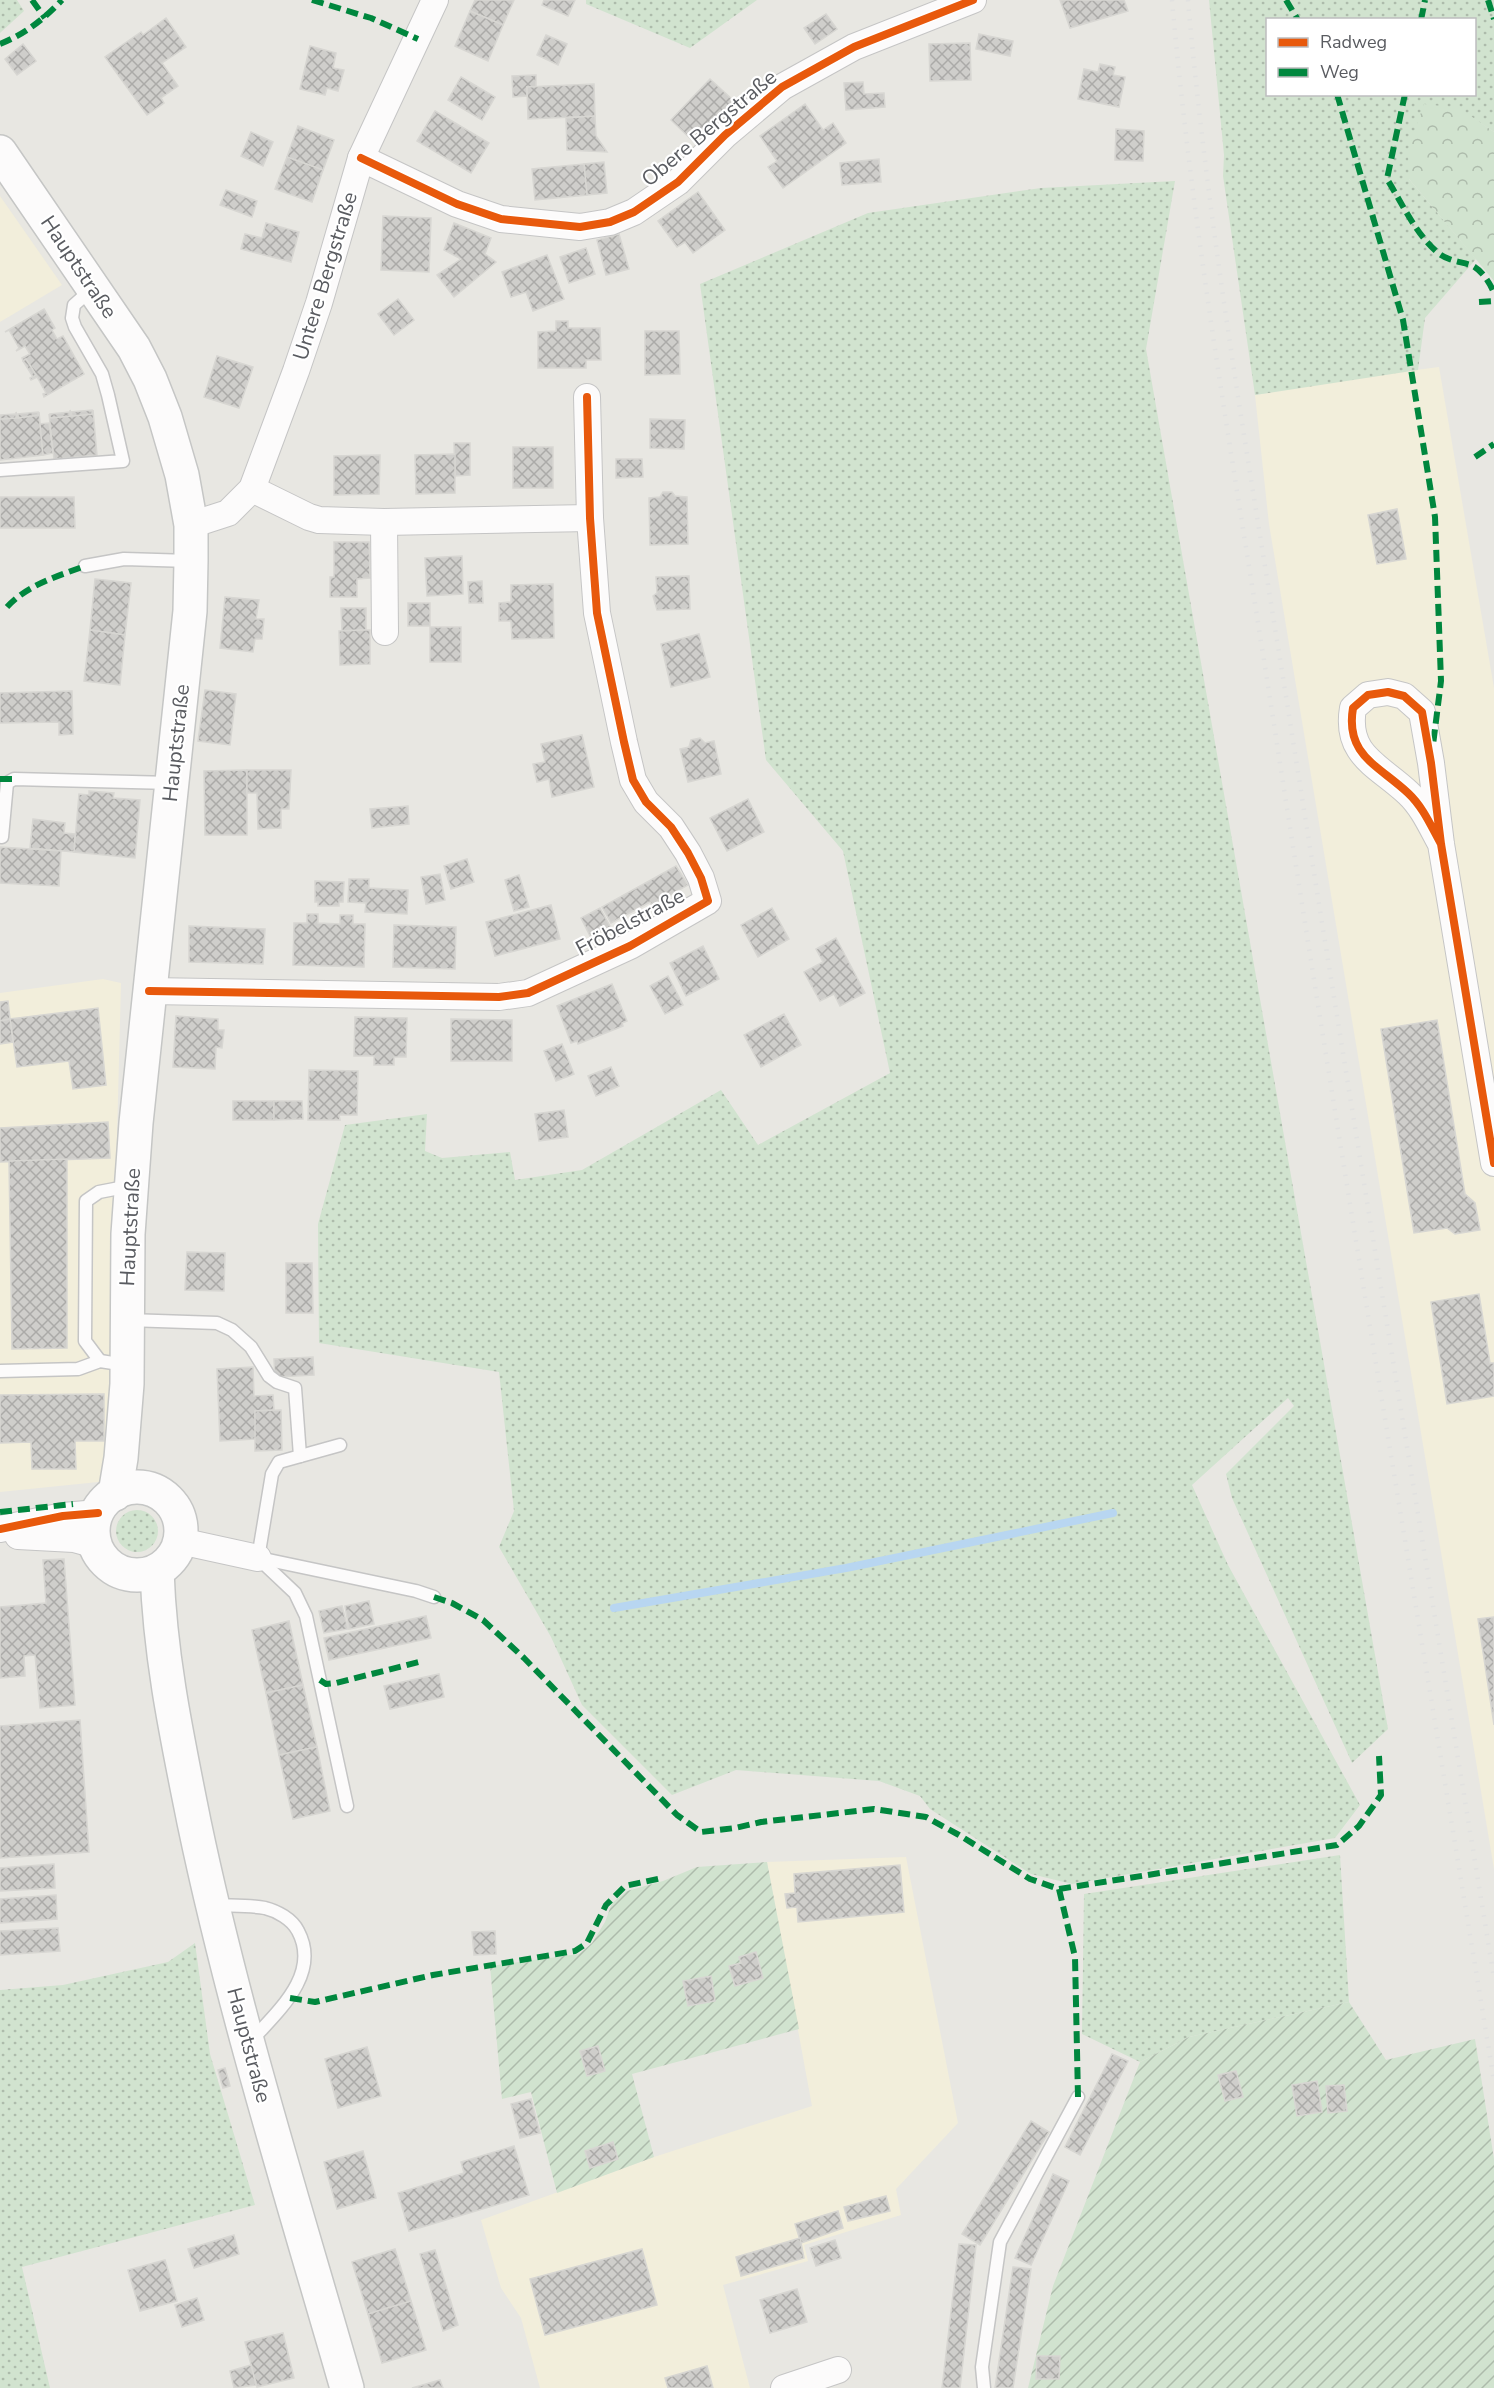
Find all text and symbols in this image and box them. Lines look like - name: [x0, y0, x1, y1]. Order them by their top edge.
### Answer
- legend: [1266, 18, 1476, 96]
- text: Radweg: [1320, 30, 1387, 54]
- text: Weg: [1320, 60, 1359, 84]
- street label: Obere Bergstraße: [635, 63, 783, 193]
- street label: Untere Bergstraße: [286, 188, 364, 364]
- street label: Hauptstraße: [34, 210, 124, 324]
- street label: Hauptstraße: [156, 683, 196, 803]
- street label: Fröbelstraße: [571, 882, 689, 962]
- street label: Hauptstraße: [113, 1167, 147, 1287]
- street label: Hauptstraße: [220, 1984, 278, 2106]

